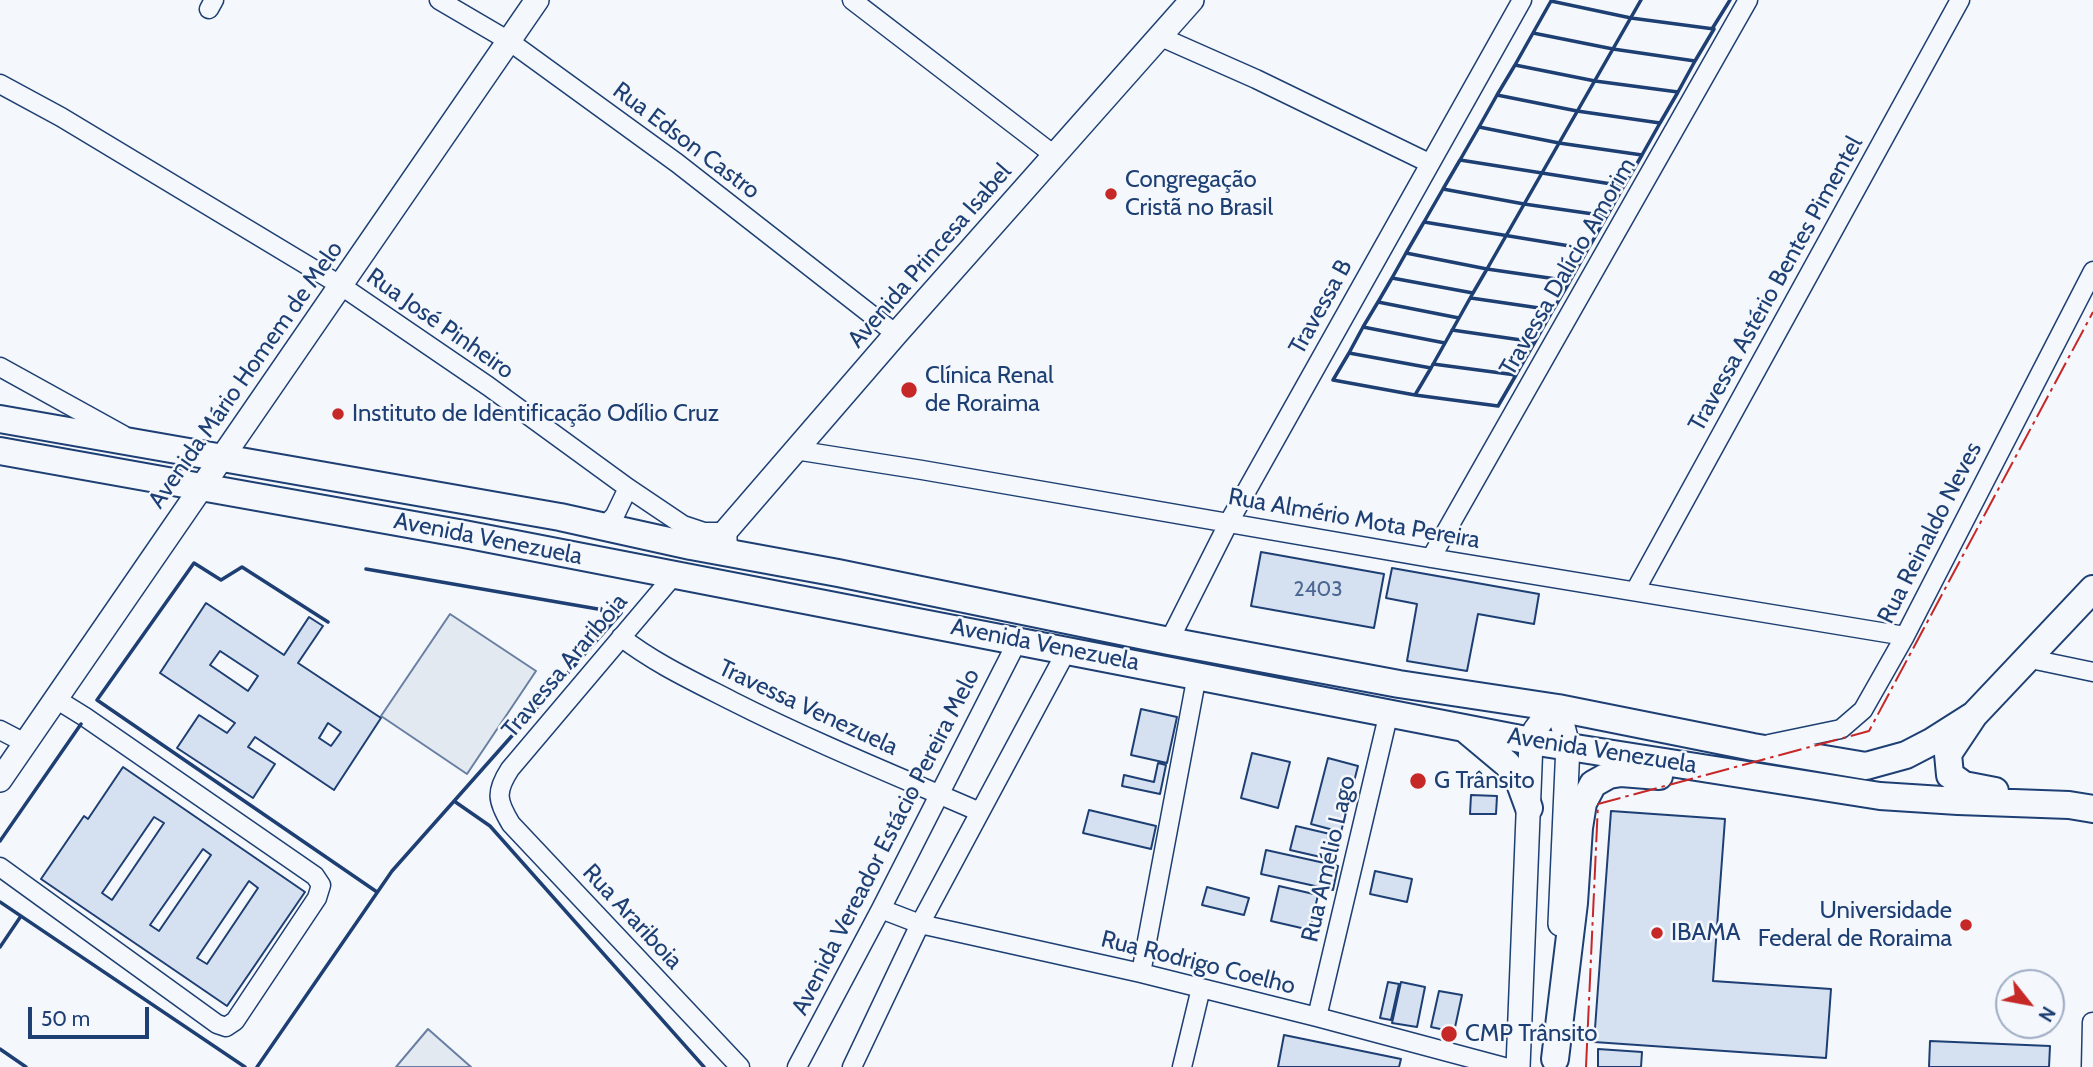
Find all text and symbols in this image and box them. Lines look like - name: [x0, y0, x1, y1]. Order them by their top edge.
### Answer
- street label: Rua Edson Castro: [607, 76, 765, 206]
- street label: Travessa Astério Bentes Pimentel: [1683, 131, 1869, 437]
- street label: Travessa Dalício Amorim: [1494, 153, 1642, 381]
- street label: Avenida Princesa Isabel: [842, 158, 1018, 354]
- place label: Congregação Cristã no Brasil: [1125, 166, 1273, 222]
- marker: Congregação Cristã no Brasil: [1103, 186, 1119, 202]
- street label: Avenida Mário Homem de Melo: [143, 236, 349, 514]
- street label: Travessa B: [1283, 254, 1359, 360]
- street label: Rua José Pinheiro: [361, 263, 519, 385]
- place label: Clínica Renal de Roraima: [925, 362, 1054, 418]
- marker: Clínica Renal de Roraima: [899, 380, 919, 400]
- place label: Instituto de Identificação Odílio Cruz: [352, 400, 719, 428]
- marker: Instituto de Identificação Odílio Cruz: [330, 406, 346, 422]
- street label: Rua Reinaldo Neves: [1872, 437, 1988, 629]
- street label: Rua Almério Mota Pereira: [1226, 483, 1482, 555]
- street label: Avenida Venezuela: [391, 507, 585, 571]
- house number: 2403: [1293, 577, 1343, 603]
- street label: Travessa Araribóia: [496, 588, 634, 744]
- street label: Avenida Venezuela: [948, 613, 1142, 677]
- street label: Travessa Venezuela: [714, 654, 902, 762]
- street label: Avenida Vereador Estácio Pereira Melo: [786, 664, 986, 1020]
- street label: Avenida Venezuela: [1505, 722, 1699, 780]
- place label: G Trânsito: [1434, 767, 1535, 795]
- marker: G Trânsito: [1408, 771, 1428, 791]
- street label: Rua Amélio Lago: [1296, 773, 1362, 945]
- street label: Rua Arariboia: [576, 858, 688, 976]
- place label: Universidade Federal de Roraima: [1758, 897, 1952, 953]
- marker: Universidade Federal de Roraima: [1958, 917, 1974, 933]
- place label: IBAMA: [1671, 919, 1741, 947]
- street label: Rua Rodrigo Coelho: [1098, 925, 1298, 1001]
- marker: IBAMA: [1649, 925, 1665, 941]
- north arrow: [1995, 969, 2065, 1039]
- scale bar: [32, 993, 152, 1038]
- text: N: [2033, 1002, 2060, 1026]
- text: 50 m: [41, 1006, 90, 1031]
- place label: CMP Trânsito: [1465, 1020, 1598, 1048]
- marker: CMP Trânsito: [1439, 1024, 1459, 1044]

